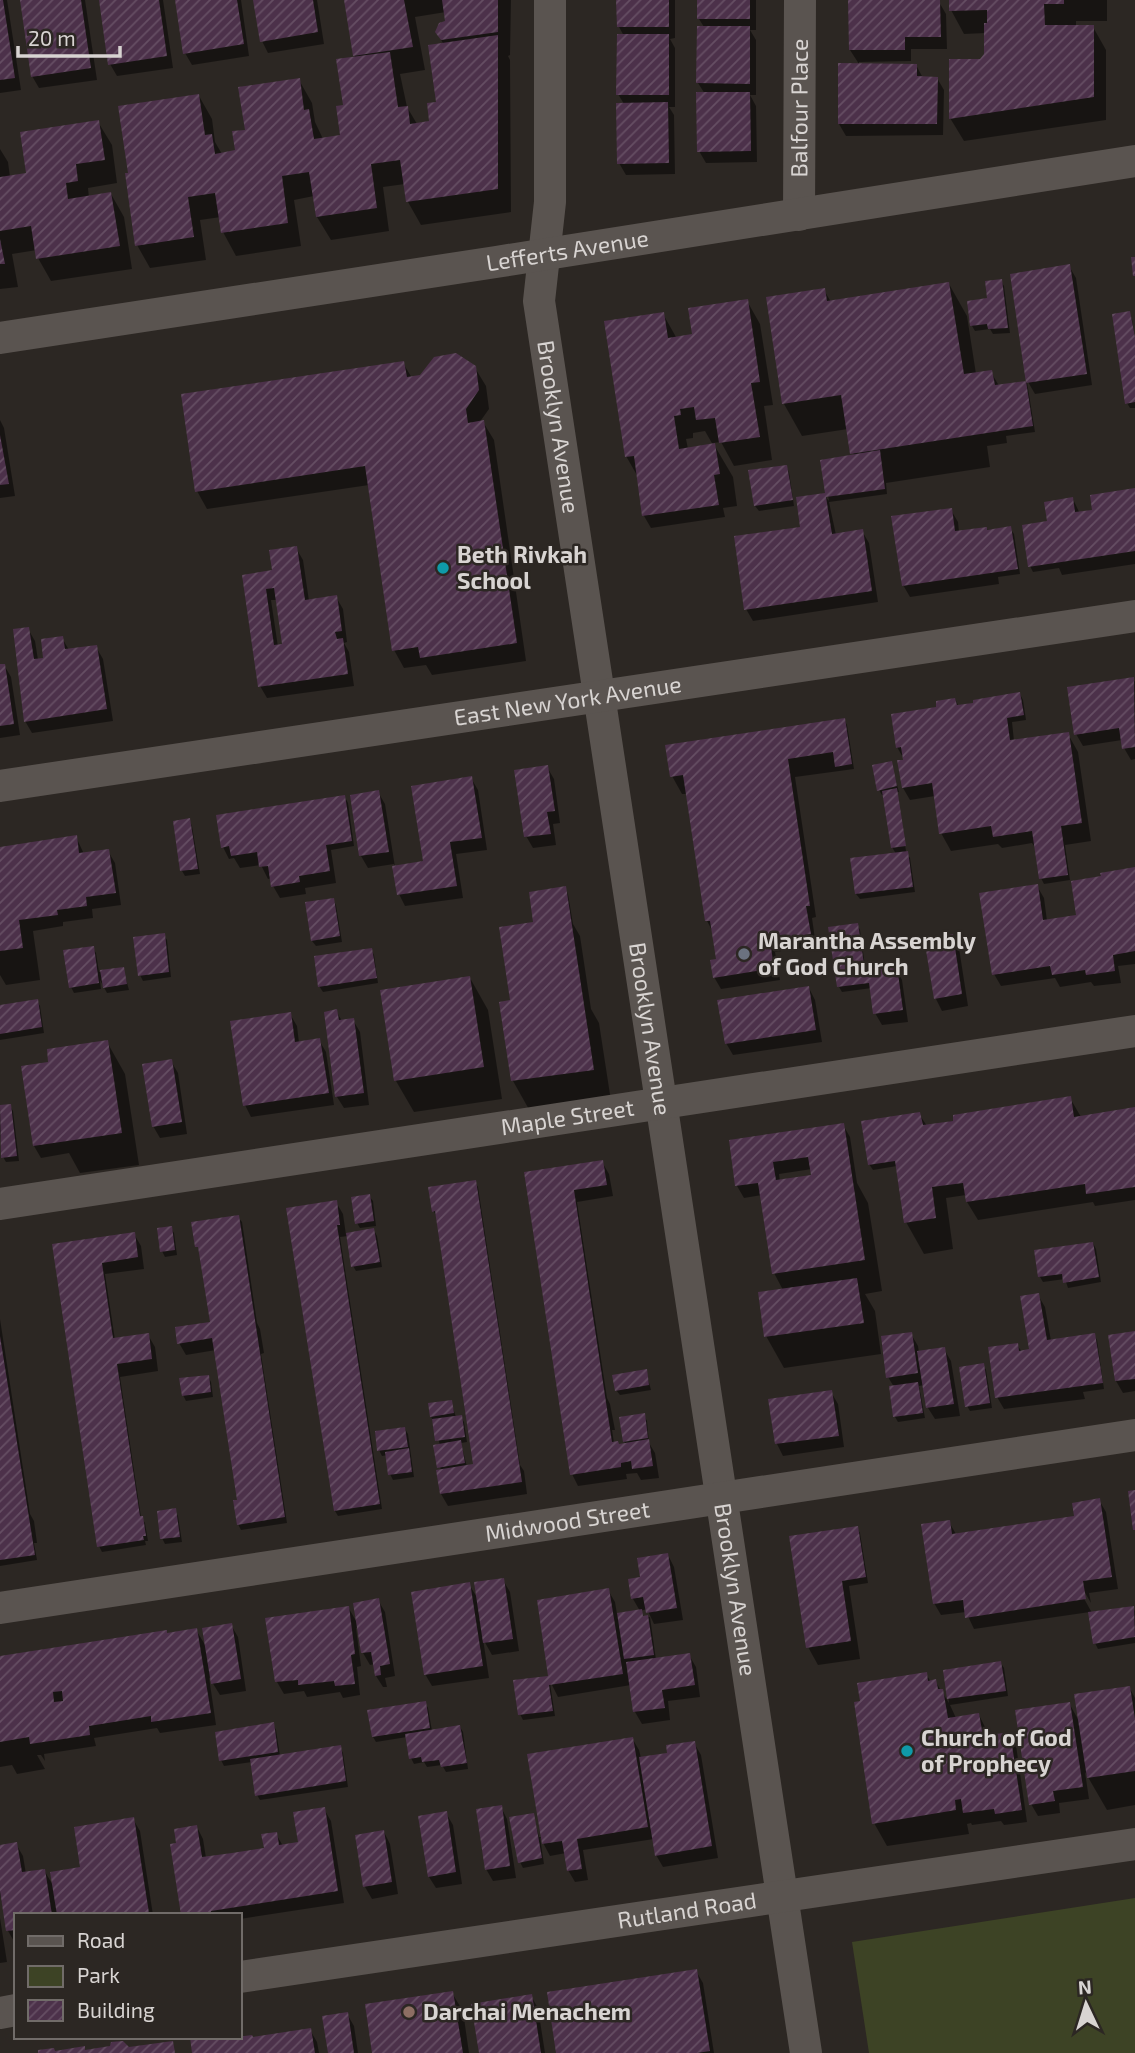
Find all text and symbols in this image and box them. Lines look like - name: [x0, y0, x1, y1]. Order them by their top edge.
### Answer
- scale bar: [18, 14, 119, 58]
- text: 20 m: [28, 25, 76, 50]
- street label: Balfour Place: [784, 39, 813, 177]
- street label: Lefferts Avenue: [484, 223, 650, 276]
- street label: Brooklyn Avenue: [532, 338, 586, 515]
- place label: Beth Rivkah School: [457, 540, 587, 594]
- marker: Beth Rivkah School: [435, 560, 451, 576]
- street label: East New York Avenue: [452, 669, 683, 731]
- place label: Marantha Assembly of God Church: [758, 926, 976, 980]
- street label: Brooklyn Avenue: [624, 940, 678, 1117]
- marker: Marantha Assembly of God Church: [736, 946, 752, 962]
- street label: Maple Street: [499, 1093, 636, 1140]
- street label: Midwood Street: [483, 1494, 652, 1547]
- street label: Brooklyn Avenue: [709, 1501, 763, 1678]
- place label: Church of God of Prophecy: [921, 1723, 1072, 1777]
- marker: Church of God of Prophecy: [899, 1743, 915, 1759]
- street label: Rutland Road: [615, 1885, 758, 1934]
- legend: [14, 1913, 242, 2039]
- text: Road: [77, 1927, 125, 1952]
- text: Park: [77, 1962, 120, 1987]
- north arrow: [1051, 1969, 1121, 2039]
- text: N: [1077, 1975, 1092, 1998]
- text: Building: [77, 1997, 155, 2022]
- place label: Darchai Menachem: [423, 1997, 631, 2025]
- marker: Darchai Menachem: [401, 2004, 417, 2020]

